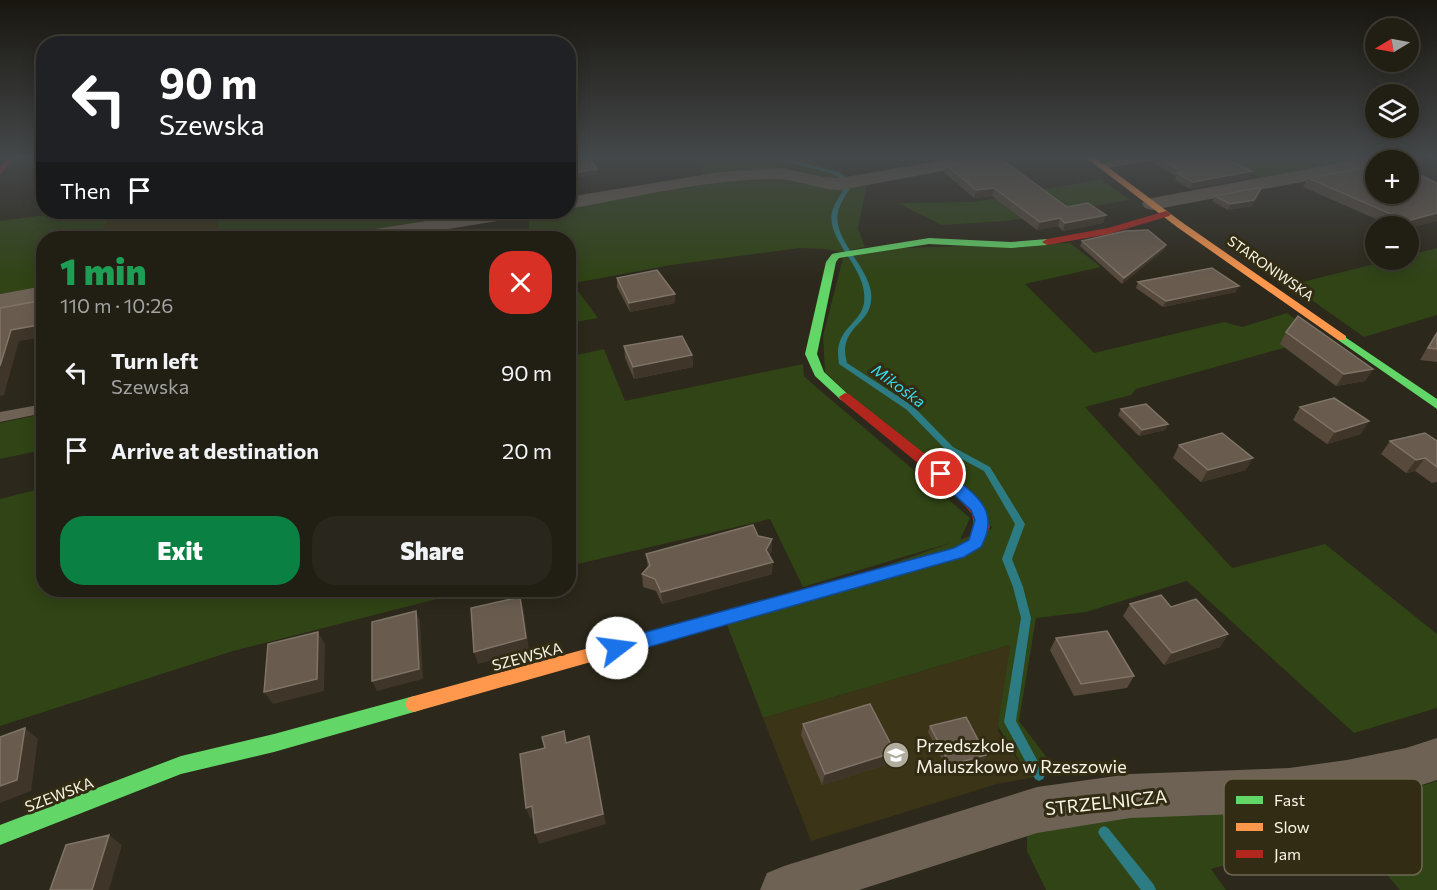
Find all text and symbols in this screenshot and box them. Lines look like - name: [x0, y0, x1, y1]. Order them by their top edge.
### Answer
- north arrow: [1365, 18, 1419, 72]
- map controls: [1365, 18, 1419, 270]
- text: 90 m: [159, 56, 258, 108]
- icon: left: [60, 60, 138, 138]
- button: layers: [1365, 84, 1419, 138]
- text: Szewska: [159, 108, 265, 141]
- button: +: [1365, 150, 1419, 204]
- icon: arrive: [123, 174, 156, 207]
- text: Then: [60, 177, 111, 204]
- button: −: [1365, 216, 1419, 270]
- street label: STARONIWSKA: [1224, 232, 1318, 304]
- text: 1 min: [60, 248, 146, 292]
- button: close: [489, 251, 552, 314]
- text: 110 m · 10:26: [60, 293, 173, 317]
- text: Turn left: [111, 347, 198, 374]
- icon: left: [60, 356, 93, 389]
- text: 90 m: [501, 359, 552, 386]
- water label: Mikośka: [869, 359, 929, 411]
- text: Szewska: [111, 374, 189, 398]
- icon: arrive: [60, 434, 93, 467]
- text: Arrive at destination: [111, 437, 319, 464]
- text: 20 m: [502, 437, 552, 464]
- pin: [915, 448, 966, 499]
- icon: arrive: [924, 457, 957, 490]
- button: Exit: [60, 516, 300, 585]
- button: Share: [312, 516, 552, 585]
- position arrow: [585, 616, 649, 680]
- street label: SZEWSKA: [490, 638, 564, 674]
- place label: Przedszkole Maluszkowo w Rzeszowie: [916, 734, 1127, 777]
- school or university icon: Przedszkole Maluszkowo w Rzeszowie: [881, 740, 911, 770]
- street label: SZEWSKA: [22, 773, 96, 815]
- legend: [1224, 779, 1422, 875]
- street label: STRZELNICZA: [1044, 785, 1168, 819]
- text: Fast: [1274, 790, 1305, 809]
- text: Slow: [1274, 817, 1310, 836]
- text: Jam: [1274, 844, 1301, 863]

